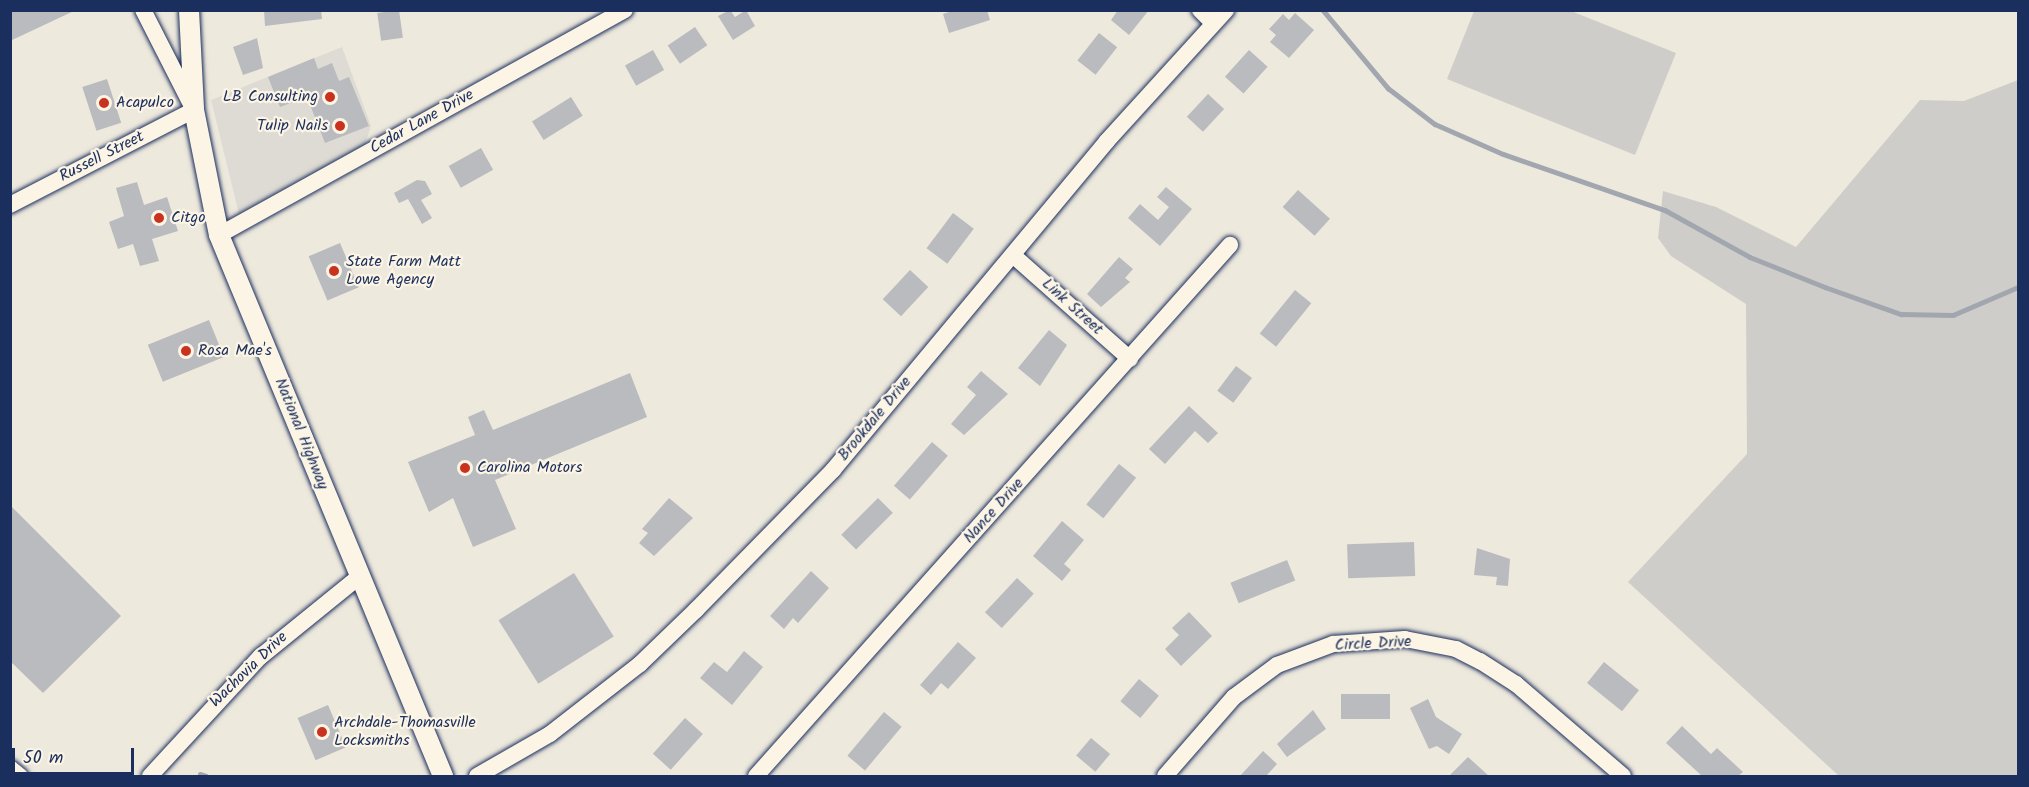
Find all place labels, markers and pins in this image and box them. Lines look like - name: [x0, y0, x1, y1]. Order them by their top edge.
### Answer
- place label: LB Consulting: [223, 87, 318, 107]
- marker: LB Consulting: [323, 90, 337, 104]
- place label: Acapulco: [116, 93, 174, 113]
- marker: Acapulco: [97, 96, 111, 110]
- place label: Tulip Nails: [257, 116, 328, 136]
- marker: Tulip Nails: [333, 119, 347, 133]
- place label: Citgo: [171, 208, 205, 228]
- marker: Citgo: [152, 211, 166, 225]
- place label: State Farm Matt Lowe Agency: [346, 252, 461, 290]
- marker: State Farm Matt Lowe Agency: [327, 264, 341, 278]
- place label: Rosa Mae's: [198, 341, 272, 361]
- marker: Rosa Mae's: [179, 344, 193, 358]
- place label: Carolina Motors: [477, 458, 582, 478]
- marker: Carolina Motors: [458, 461, 472, 475]
- place label: Archdale-Thomasville Locksmiths: [334, 713, 476, 751]
- marker: Archdale-Thomasville Locksmiths: [315, 725, 329, 739]

